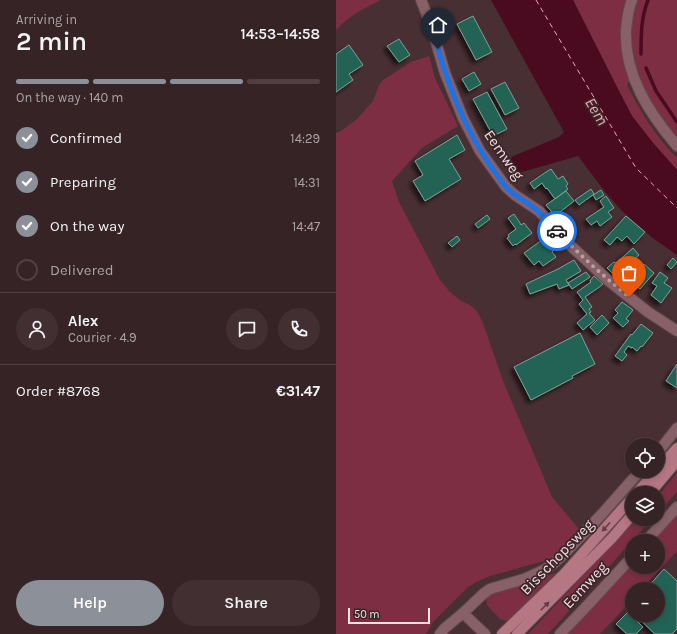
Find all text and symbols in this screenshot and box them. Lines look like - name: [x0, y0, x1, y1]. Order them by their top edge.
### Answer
- pin: [421, 8, 455, 49]
- text: Arriving in: [16, 12, 77, 27]
- icon: home: [427, 14, 449, 36]
- text: 14:53–14:58: [240, 25, 320, 43]
- text: 2 min: [16, 26, 87, 57]
- text: On the way · 140 m: [16, 90, 123, 105]
- water label: Eem: [581, 94, 612, 129]
- street label: Eemweg: [480, 126, 528, 184]
- icon: check: [16, 127, 38, 149]
- text: Confirmed: [50, 129, 122, 147]
- text: 14:29: [290, 131, 320, 146]
- icon: check: [16, 171, 38, 193]
- text: Preparing: [50, 173, 116, 191]
- text: 14:31: [293, 175, 320, 190]
- courier: [537, 211, 577, 251]
- icon: check: [16, 215, 38, 237]
- text: On the way: [50, 217, 124, 235]
- text: 14:47: [292, 219, 320, 234]
- icon: car: [546, 220, 568, 242]
- pin: [612, 256, 646, 297]
- text: Delivered: [50, 261, 114, 279]
- icon: bag: [618, 262, 640, 284]
- button: person: [16, 308, 58, 350]
- button: chat: [226, 308, 268, 350]
- button: phone: [278, 308, 320, 350]
- text: Alex: [68, 312, 98, 330]
- text: Courier · 4.9: [68, 330, 137, 345]
- text: Order #8768: [16, 382, 100, 400]
- text: €31.47: [276, 382, 320, 400]
- map controls: [625, 438, 665, 622]
- button: locate: [625, 438, 665, 478]
- button: layers: [625, 486, 665, 526]
- street label: Bisschopsweg: [516, 515, 598, 599]
- one-way arrow: [601, 522, 611, 532]
- button: +: [625, 534, 665, 574]
- street label: Eemweg: [559, 558, 611, 612]
- button: Help: [16, 580, 164, 626]
- button: Share: [172, 580, 320, 626]
- button: −: [625, 582, 665, 622]
- one-way arrow: [540, 601, 550, 611]
- scale bar: [348, 606, 430, 625]
- text: 50 m: [354, 608, 380, 621]

